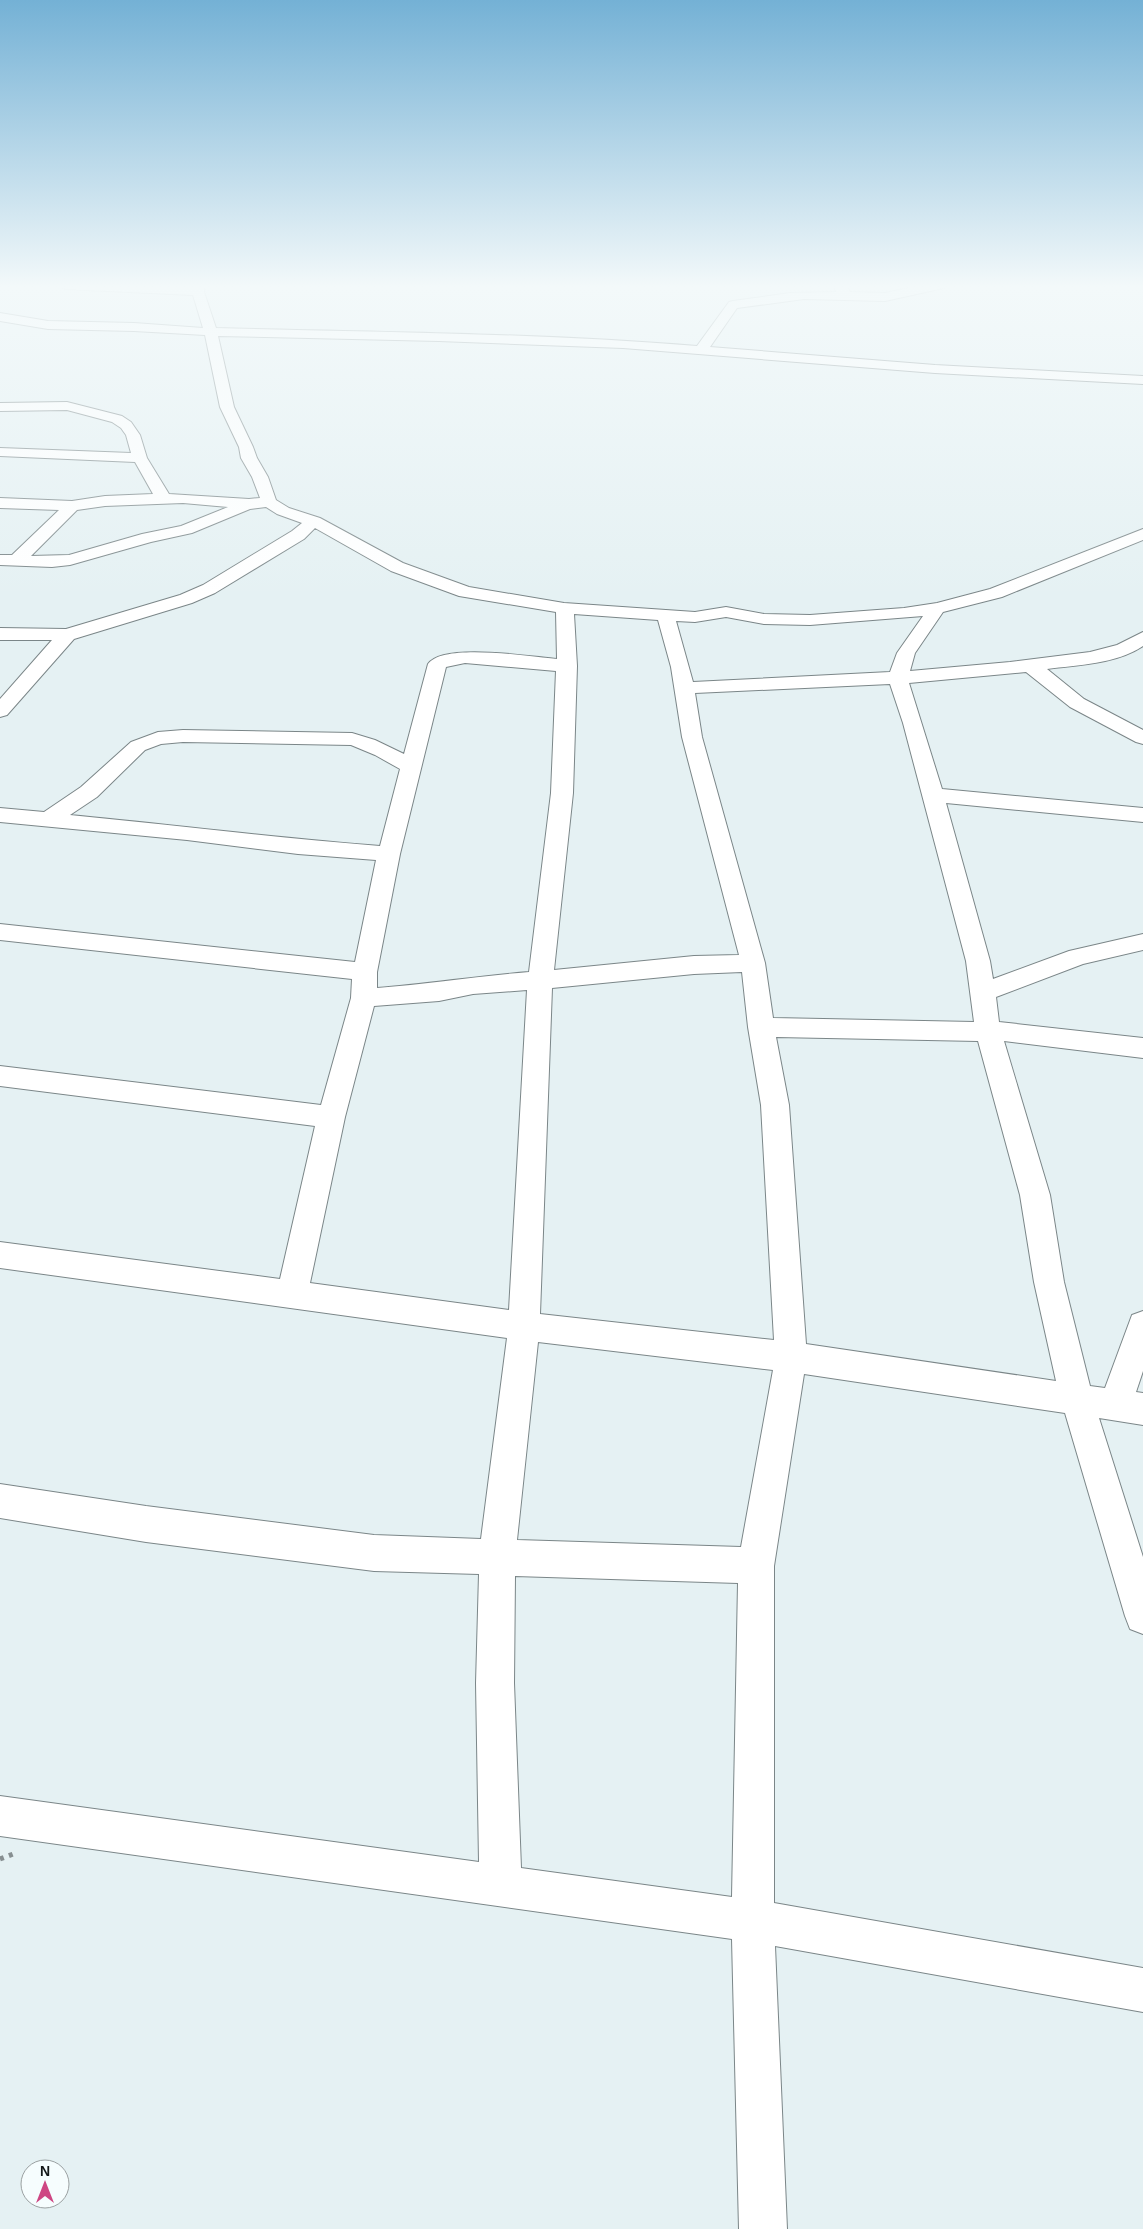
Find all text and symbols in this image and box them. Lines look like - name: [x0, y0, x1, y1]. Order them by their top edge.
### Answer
- north arrow: [20, 2159, 70, 2209]
- text: N: [40, 2163, 50, 2179]

